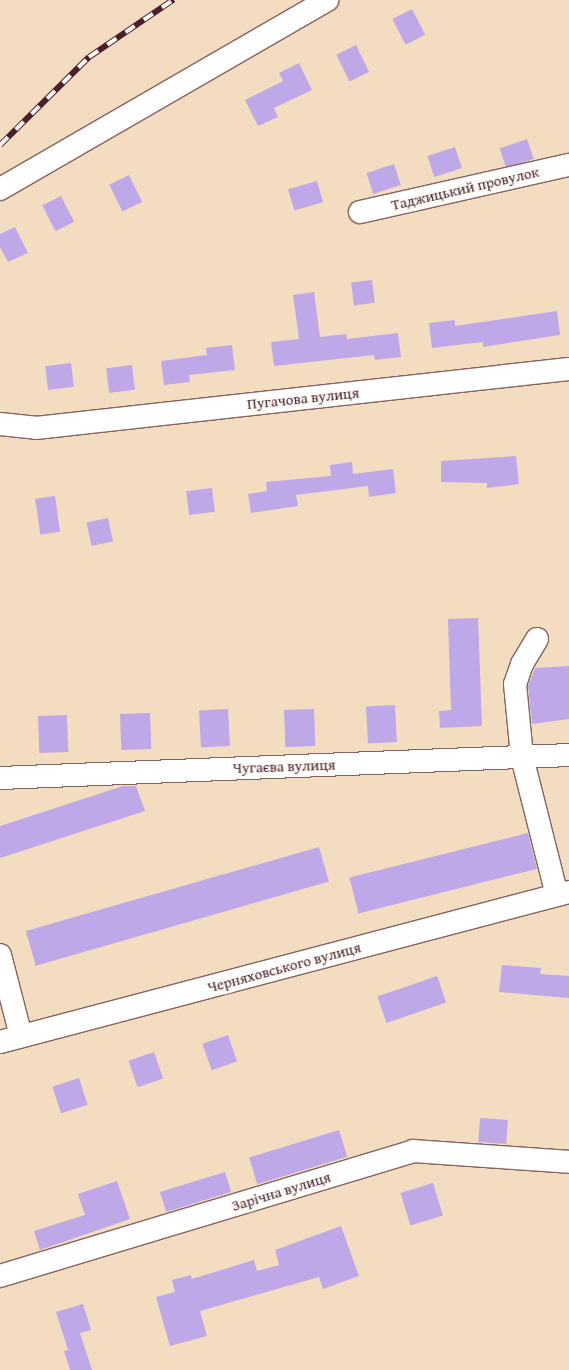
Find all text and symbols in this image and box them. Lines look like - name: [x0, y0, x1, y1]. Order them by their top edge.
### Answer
- street label: Таджицький провулок: [389, 162, 541, 214]
- street label: Пугачова вулиця: [246, 383, 360, 413]
- street label: Чугаєва вулиця: [232, 755, 336, 777]
- street label: Черняховського вулиця: [205, 938, 363, 996]
- street label: Зарічна вулиця: [229, 1167, 333, 1215]

